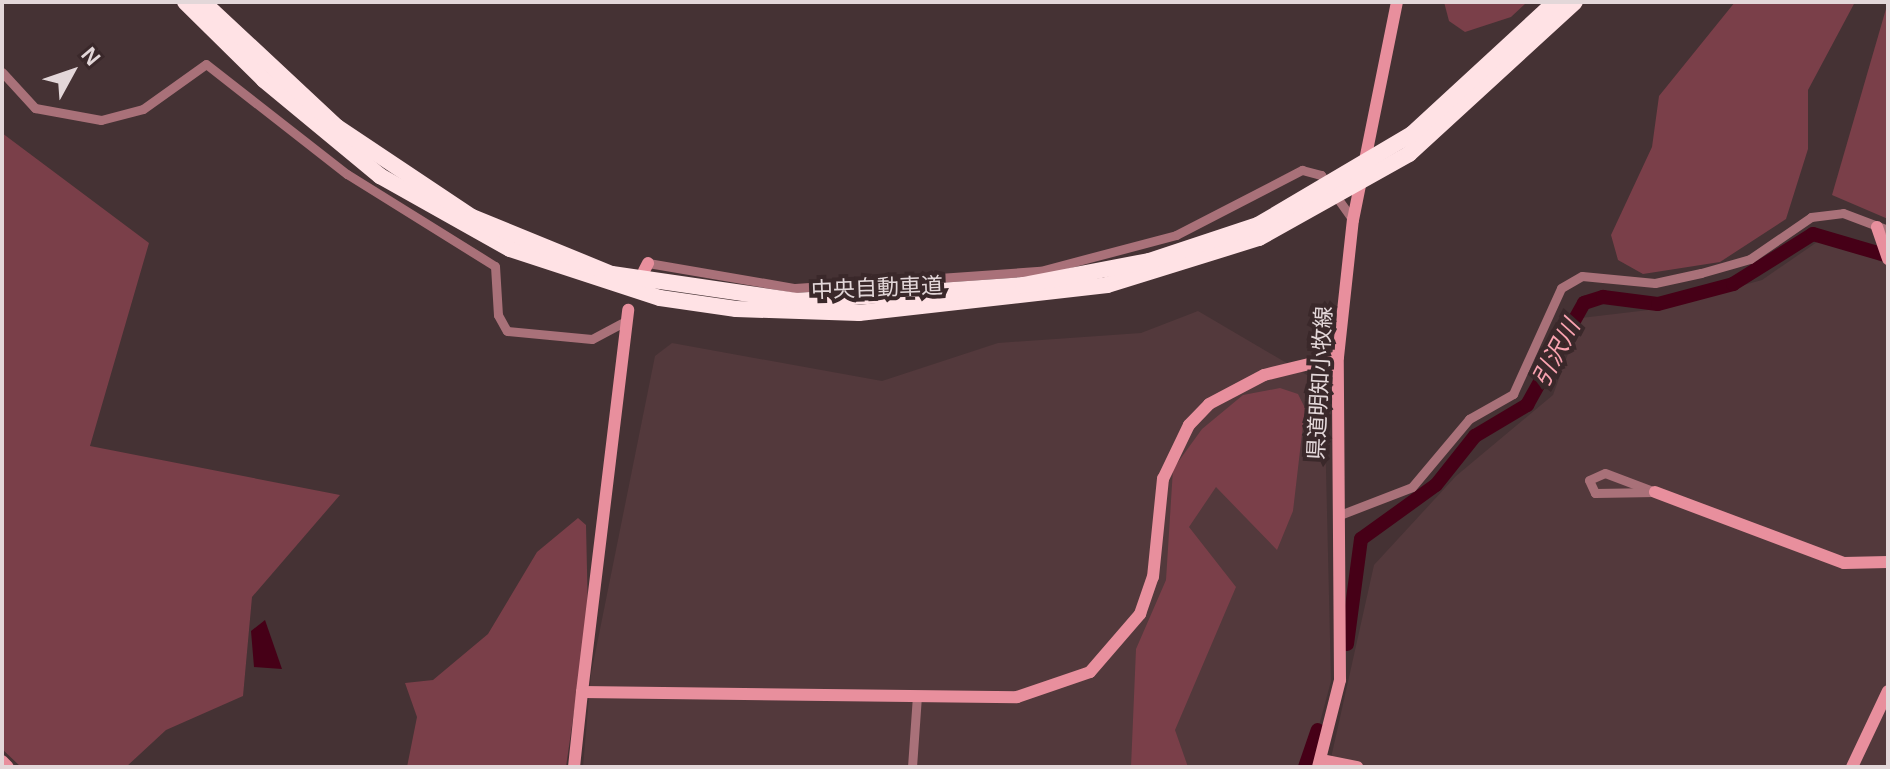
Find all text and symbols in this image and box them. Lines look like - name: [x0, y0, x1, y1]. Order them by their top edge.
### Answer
- north arrow: [32, 32, 112, 112]
- text: N: [76, 42, 105, 70]
- street label: 中央自動車道: [811, 273, 943, 303]
- street label: 県道明知小牧線: [1303, 305, 1337, 461]
- water label: 引沢川: [1526, 314, 1586, 392]

